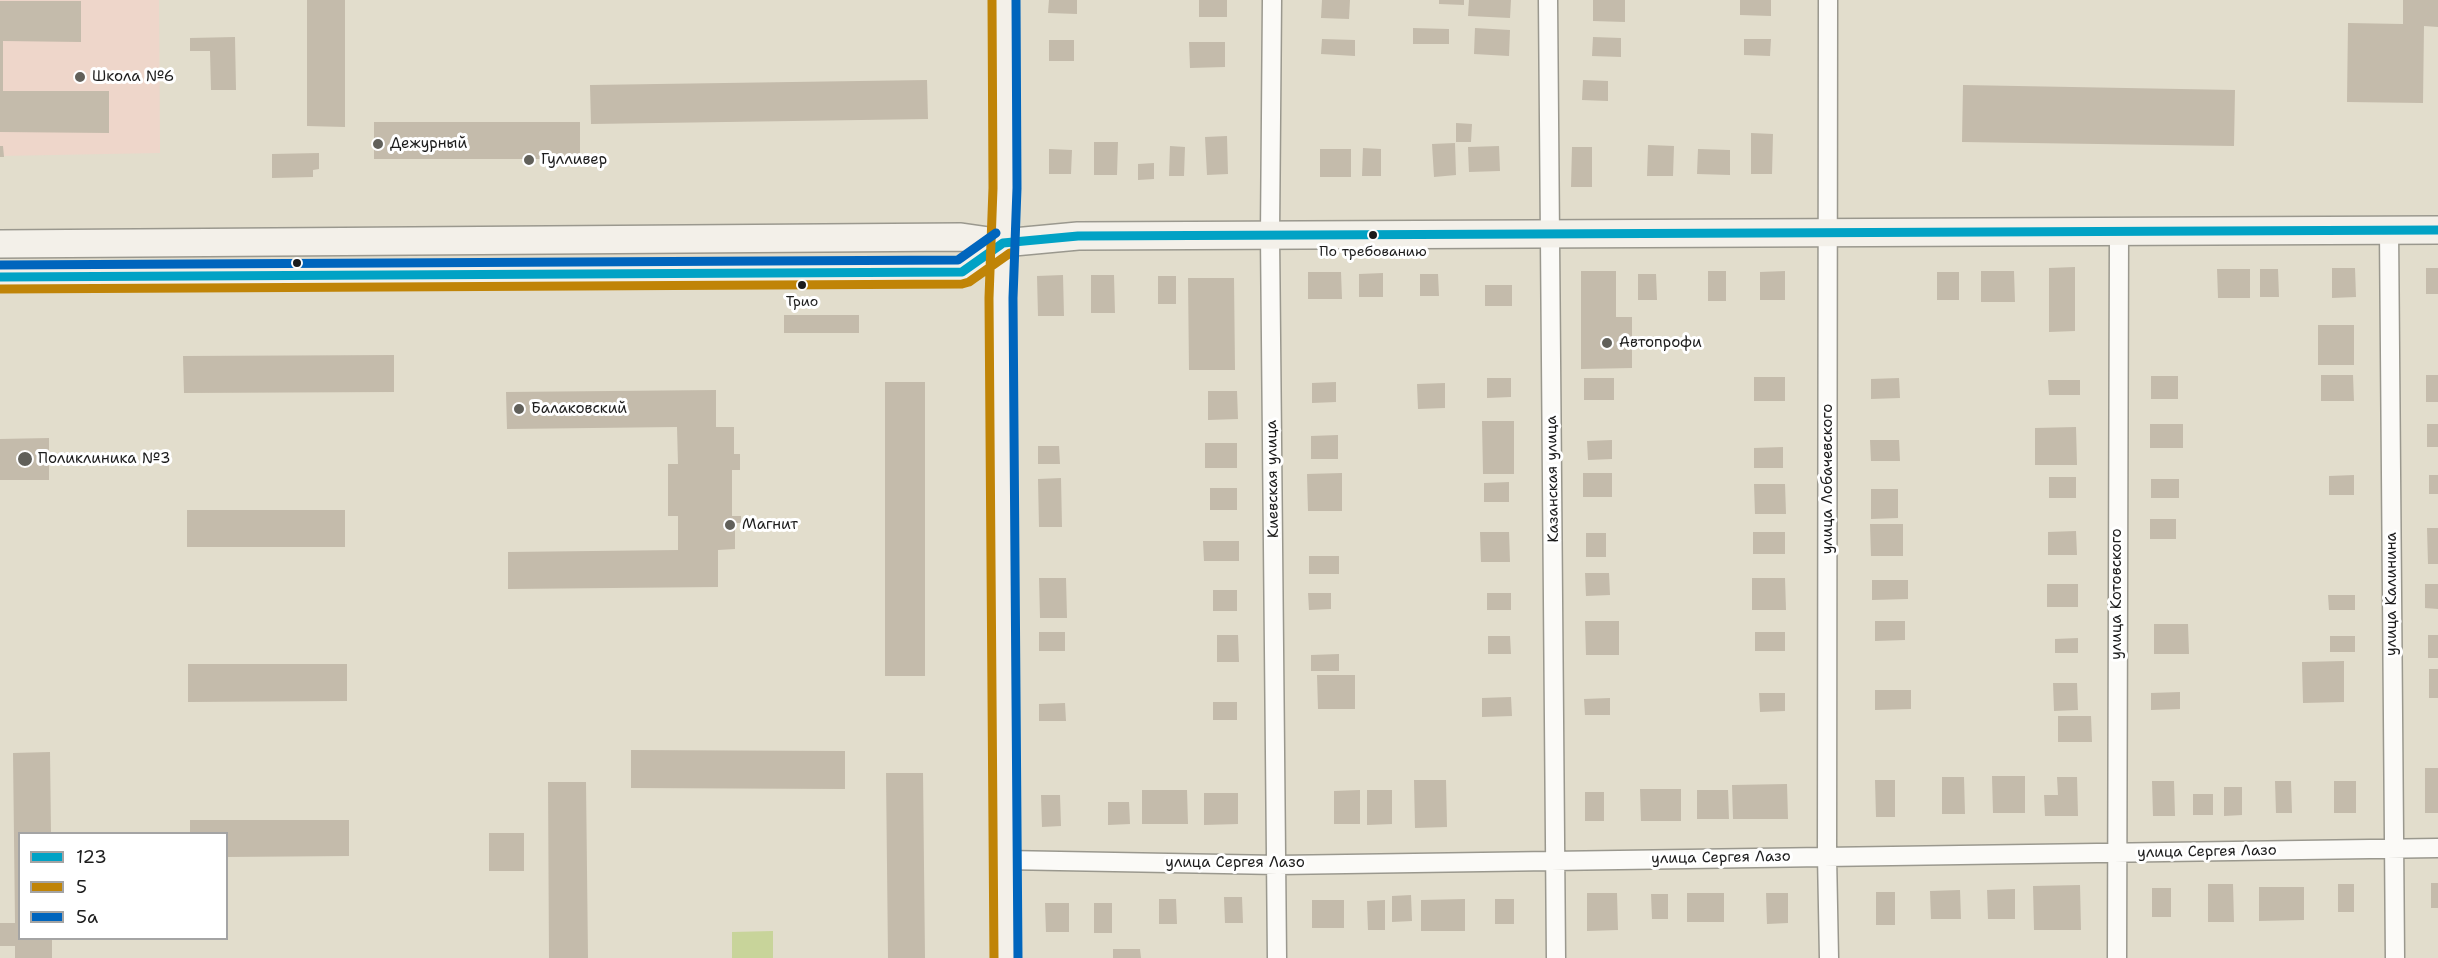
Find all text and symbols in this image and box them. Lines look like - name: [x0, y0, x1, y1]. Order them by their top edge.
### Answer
- place label: Школа №6: [92, 68, 174, 86]
- marker: Школа №6: [73, 70, 87, 84]
- place label: Дежурный: [390, 135, 467, 153]
- marker: Дежурный: [371, 137, 385, 151]
- place label: Гулливер: [541, 151, 607, 169]
- marker: Гулливер: [522, 153, 536, 167]
- marker: По требованию: [1367, 229, 1379, 241]
- place label: По требованию: [1319, 244, 1427, 260]
- unlabelled marker: [291, 257, 303, 269]
- marker: Трио: [796, 279, 808, 291]
- place label: Трио: [786, 294, 818, 310]
- place label: Автопрофи: [1619, 334, 1702, 352]
- marker: Автопрофи: [1600, 336, 1614, 350]
- place label: Балаковский: [531, 400, 627, 418]
- marker: Балаковский: [512, 402, 526, 416]
- street label: улица Лобачевского: [1819, 404, 1837, 554]
- street label: Казанская улица: [1543, 415, 1563, 543]
- street label: Киевская улица: [1263, 420, 1283, 538]
- marker: Поликлиника №3: [16, 450, 34, 468]
- place label: Поликлиника №3: [38, 450, 170, 468]
- place label: Магнит: [742, 516, 798, 534]
- marker: Магнит: [723, 518, 737, 532]
- street label: улица Котовского: [2108, 528, 2126, 660]
- street label: улица Калинина: [2383, 532, 2401, 656]
- legend: [18, 832, 228, 940]
- street label: улица Сергея Лазо: [2137, 842, 2277, 862]
- text: 123: [76, 845, 107, 869]
- street label: улица Сергея Лазо: [1651, 848, 1791, 868]
- street label: улица Сергея Лазо: [1165, 854, 1305, 872]
- text: 5: [76, 875, 87, 899]
- text: 5а: [76, 905, 98, 929]

